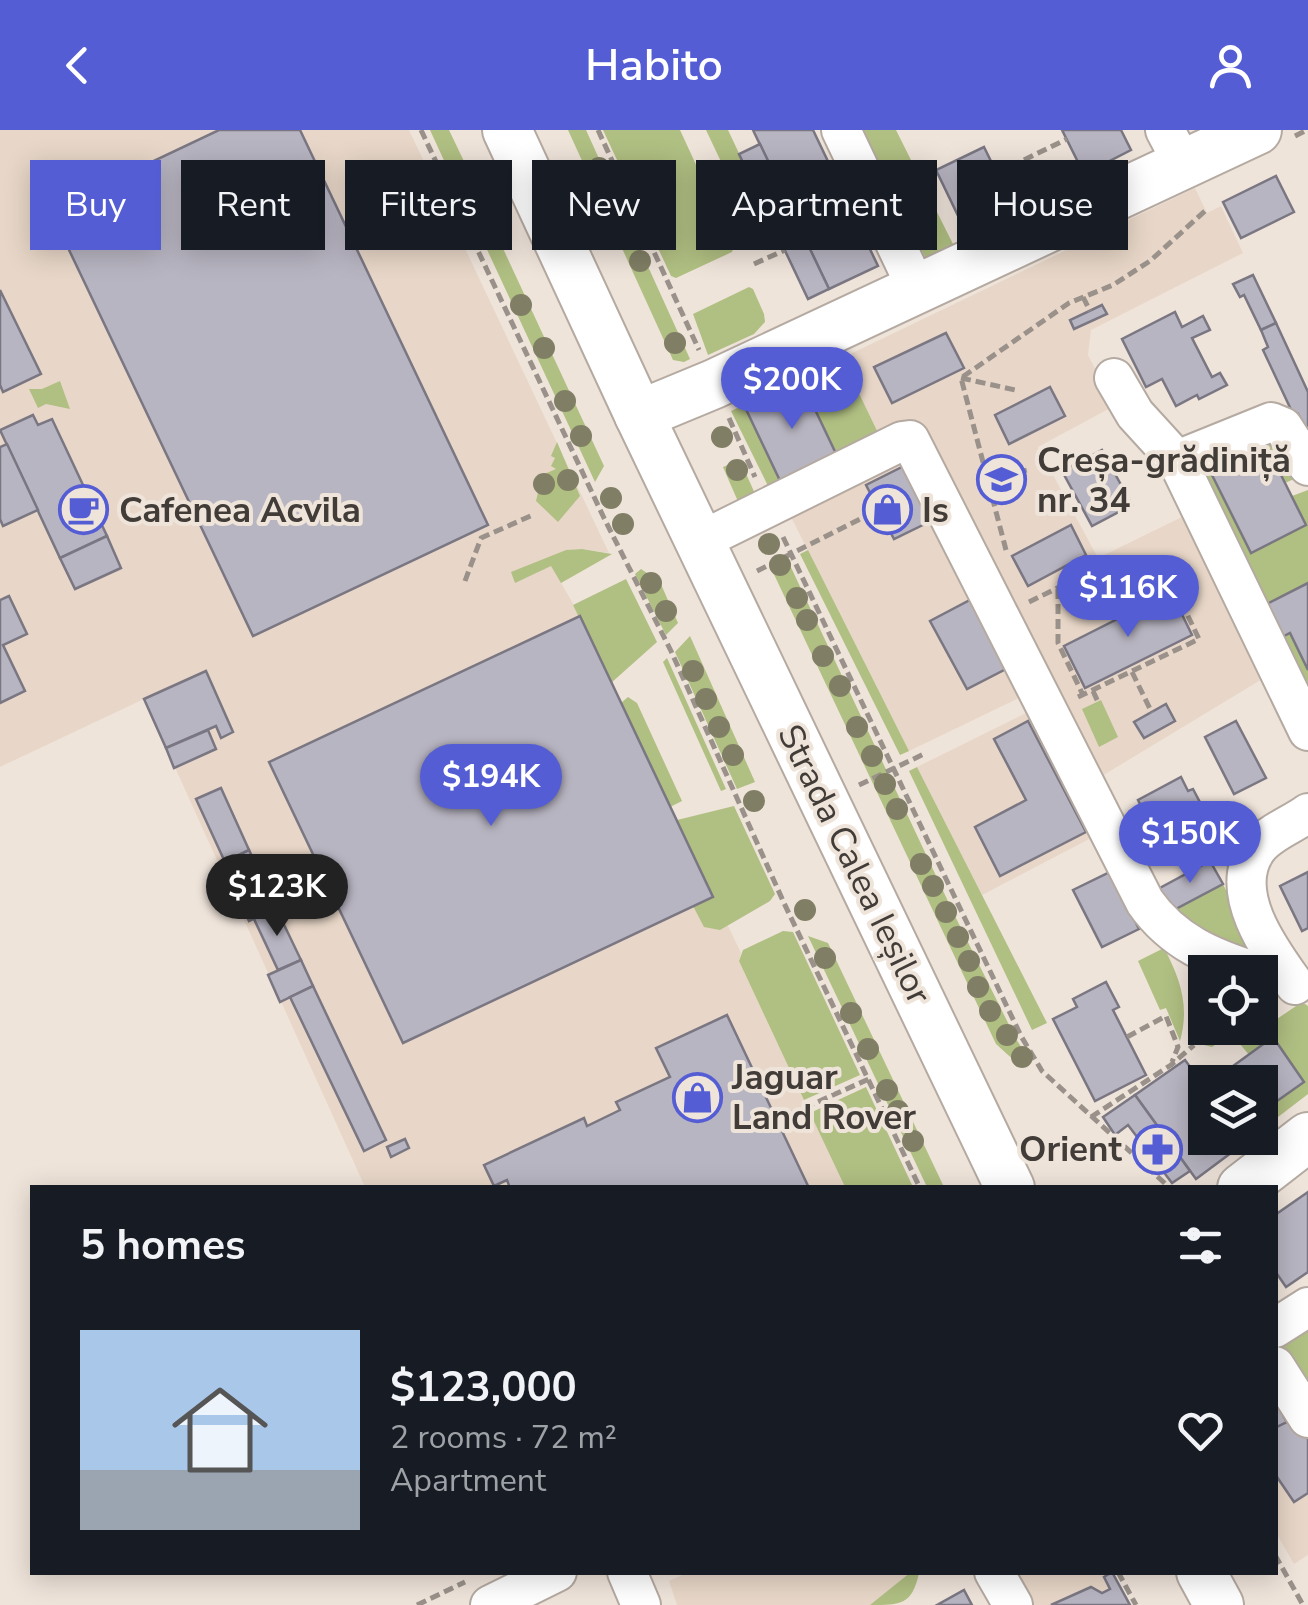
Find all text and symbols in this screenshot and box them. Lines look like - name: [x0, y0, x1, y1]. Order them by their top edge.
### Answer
- text: Habito: [585, 35, 723, 96]
- icon: back: [50, 38, 105, 93]
- icon: person: [1203, 38, 1258, 93]
- chip: Buy: [30, 160, 161, 250]
- chip: Rent: [181, 160, 325, 250]
- chip: Filters: [345, 160, 512, 250]
- chip: New: [532, 160, 676, 250]
- chip: Apartment: [696, 160, 937, 250]
- chip: House: [957, 160, 1128, 250]
- pin: $200K: [722, 347, 862, 432]
- text: $200K: [743, 358, 841, 401]
- place label: Creșa-grădiniță nr. 34: [1037, 437, 1291, 524]
- school or university icon: Creșa-grădiniță nr. 34: [976, 454, 1028, 506]
- cafe icon: Cafenea Acvila: [58, 484, 110, 536]
- shop icon: Is: [861, 484, 913, 536]
- place label: Cafenea Acvila: [119, 487, 361, 534]
- place label: Is: [922, 487, 949, 534]
- pin: $116K: [1058, 555, 1198, 640]
- text: $116K: [1079, 566, 1177, 609]
- street label: Strada Calea Ieșilor: [767, 717, 943, 1012]
- pin: $194K: [421, 744, 561, 829]
- text: $194K: [442, 755, 540, 798]
- pin: $150K: [1120, 801, 1260, 886]
- text: $150K: [1141, 812, 1239, 855]
- pin: $123K: [207, 854, 347, 939]
- text: $123K: [228, 865, 326, 908]
- map controls: [1188, 955, 1278, 1155]
- button: locate: [1188, 955, 1278, 1045]
- place label: Jaguar Land Rover: [731, 1054, 916, 1141]
- button: layers: [1188, 1065, 1278, 1155]
- shop icon: Jaguar Land Rover: [671, 1071, 723, 1123]
- pharmacy icon: Orient: [1131, 1123, 1183, 1175]
- place label: Orient: [1019, 1126, 1123, 1173]
- text: 5 homes: [80, 1217, 245, 1274]
- icon: filters: [1173, 1218, 1228, 1273]
- text: $123,000: [390, 1359, 577, 1416]
- icon: home: [160, 1370, 280, 1490]
- icon: heart: [1173, 1403, 1228, 1458]
- text: 2 rooms · 72 m²: [390, 1416, 617, 1459]
- text: Apartment: [390, 1459, 546, 1502]

